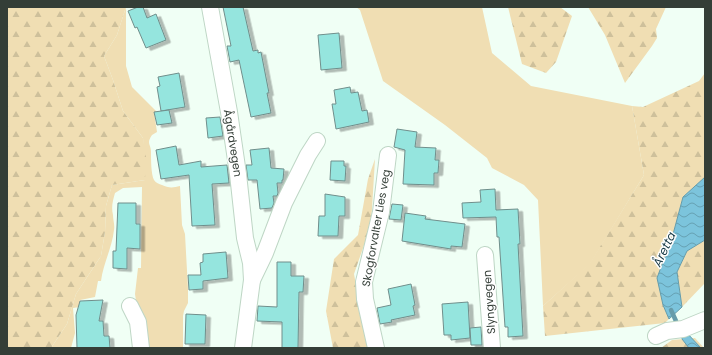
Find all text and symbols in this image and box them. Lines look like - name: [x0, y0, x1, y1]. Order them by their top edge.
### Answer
- street label: Ågårdvegen: [220, 108, 246, 178]
- street label: Skogforvalter Lies veg: [358, 168, 394, 288]
- water label: Åretta: [648, 229, 680, 270]
- street label: Slyngvegen: [479, 269, 499, 335]

